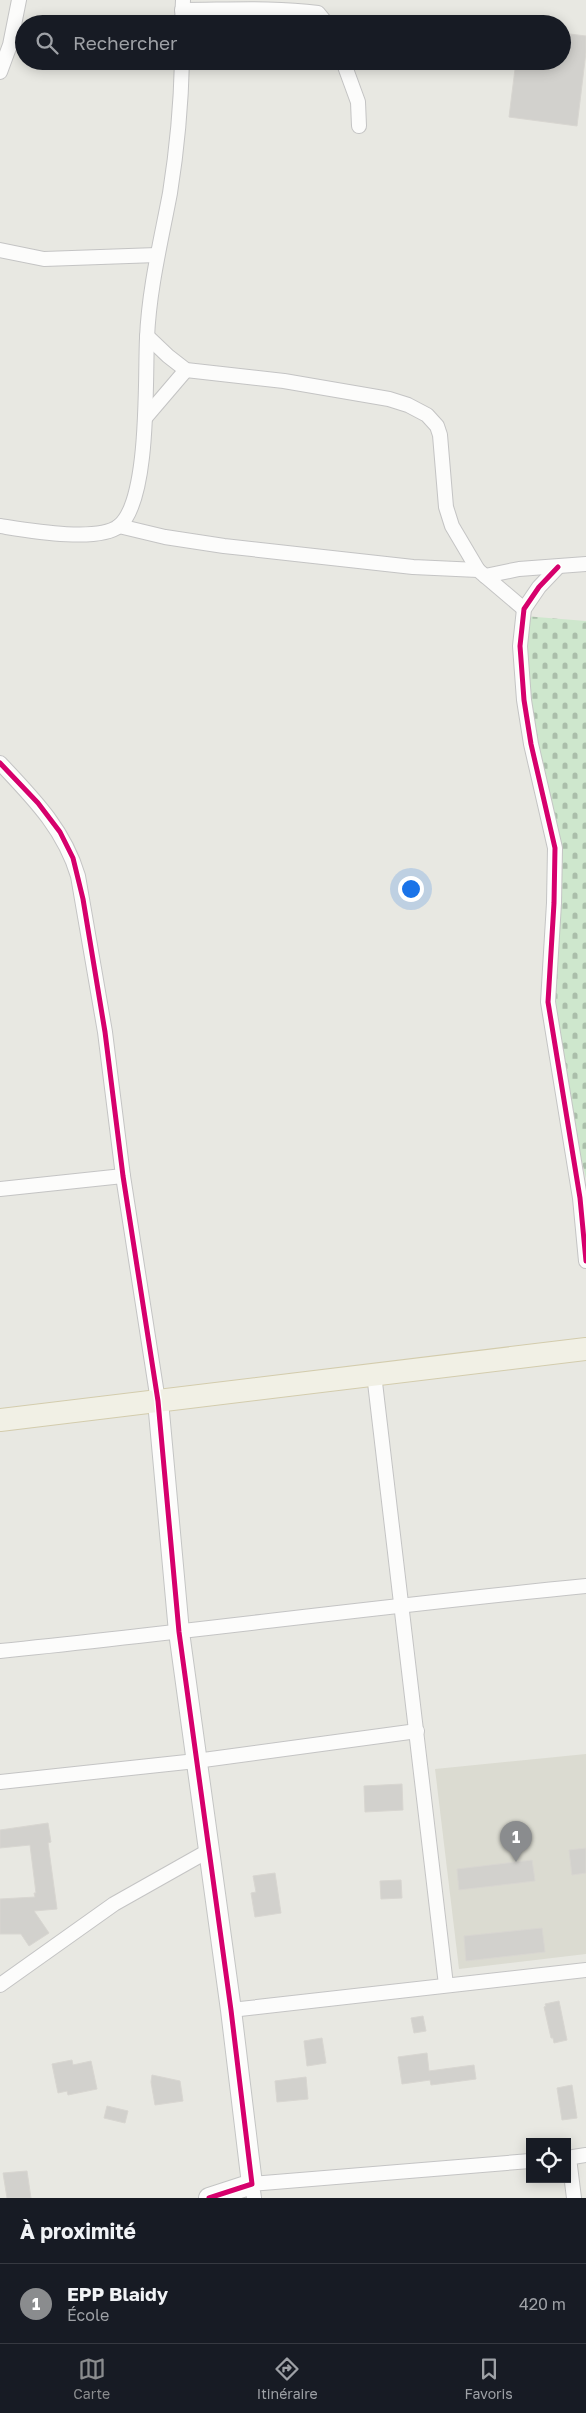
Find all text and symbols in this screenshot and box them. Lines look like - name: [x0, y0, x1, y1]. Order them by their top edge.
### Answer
- search box: [15, 15, 571, 70]
- icon: search: [33, 29, 61, 57]
- text: Rechercher: [73, 31, 178, 54]
- your location: [398, 876, 424, 902]
- pin: 1: [500, 1821, 532, 1862]
- map controls: [526, 2138, 571, 2183]
- button: locate: [526, 2138, 571, 2183]
- text: À proximité: [20, 2218, 136, 2244]
- text: EPP Blaidy: [67, 2282, 168, 2305]
- text: 1: [32, 2294, 40, 2314]
- text: 420 m: [519, 2294, 566, 2314]
- text: École: [67, 2305, 109, 2325]
- tab: Carte: [73, 2355, 110, 2402]
- tab: Itinéraire: [257, 2355, 318, 2402]
- tab: Favoris: [464, 2355, 513, 2402]

